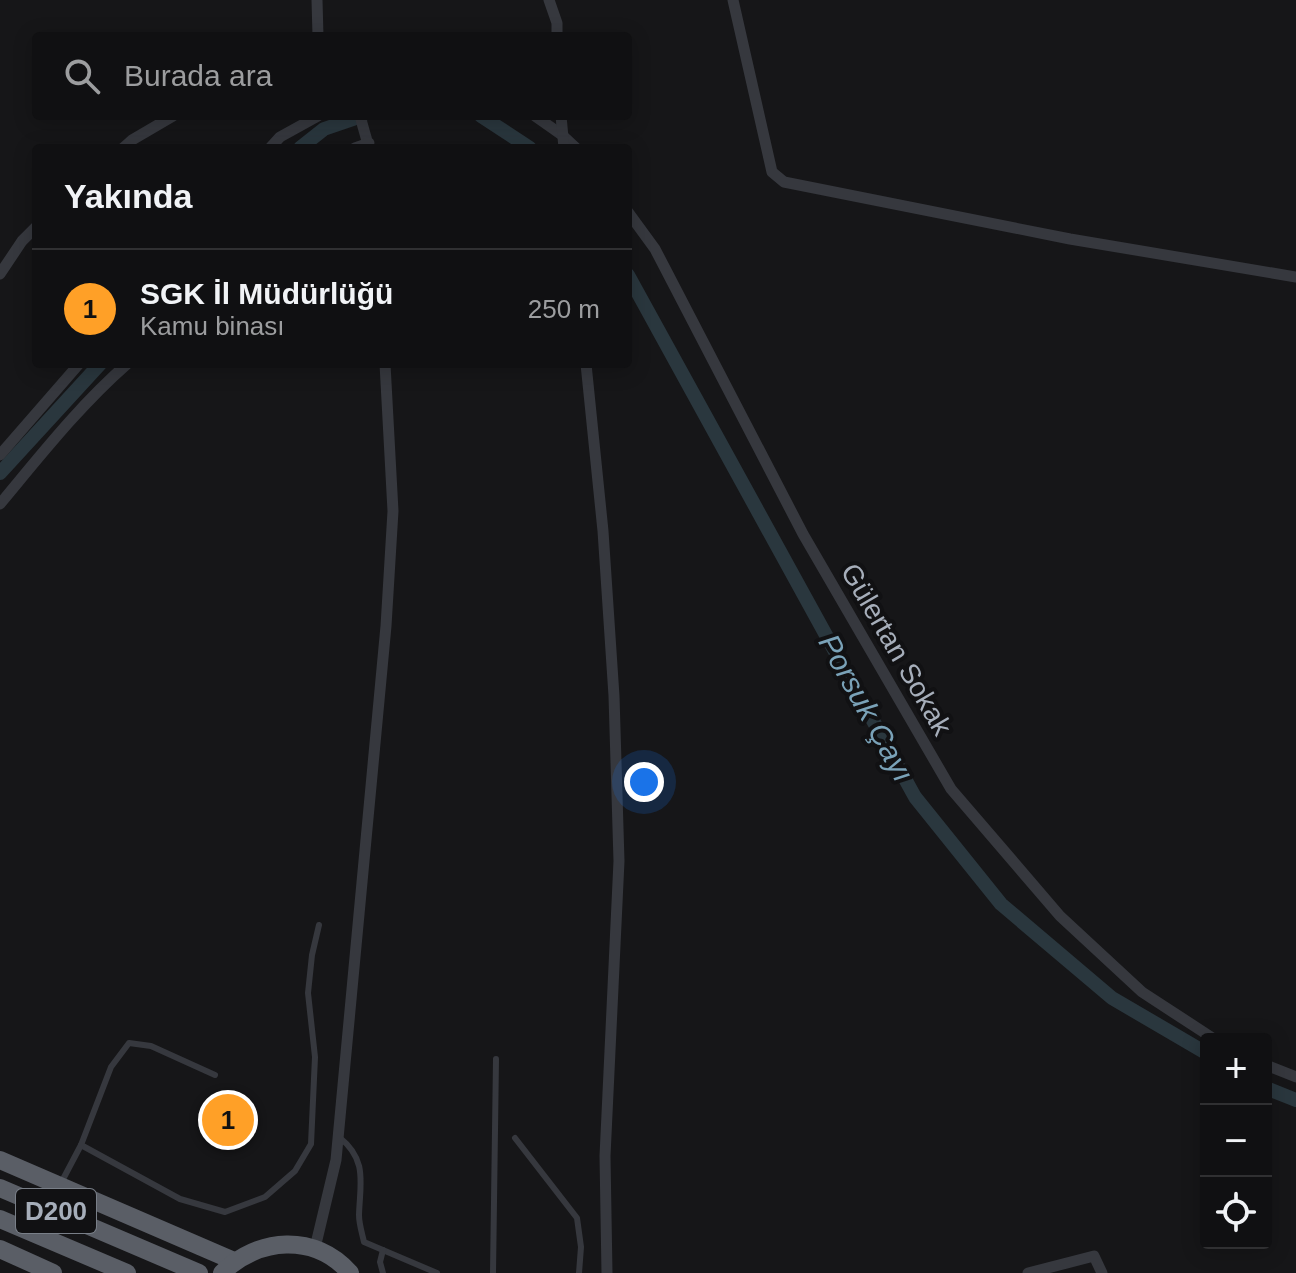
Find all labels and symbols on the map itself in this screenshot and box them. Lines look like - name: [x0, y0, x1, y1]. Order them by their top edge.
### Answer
- street label: Gülertan Sokak: [835, 558, 959, 741]
- water label: Porsuk Çayı: [812, 628, 920, 787]
- your location: [624, 762, 664, 802]
- pin: 1: [202, 1090, 254, 1150]
- road number: D200: [16, 1189, 96, 1233]

